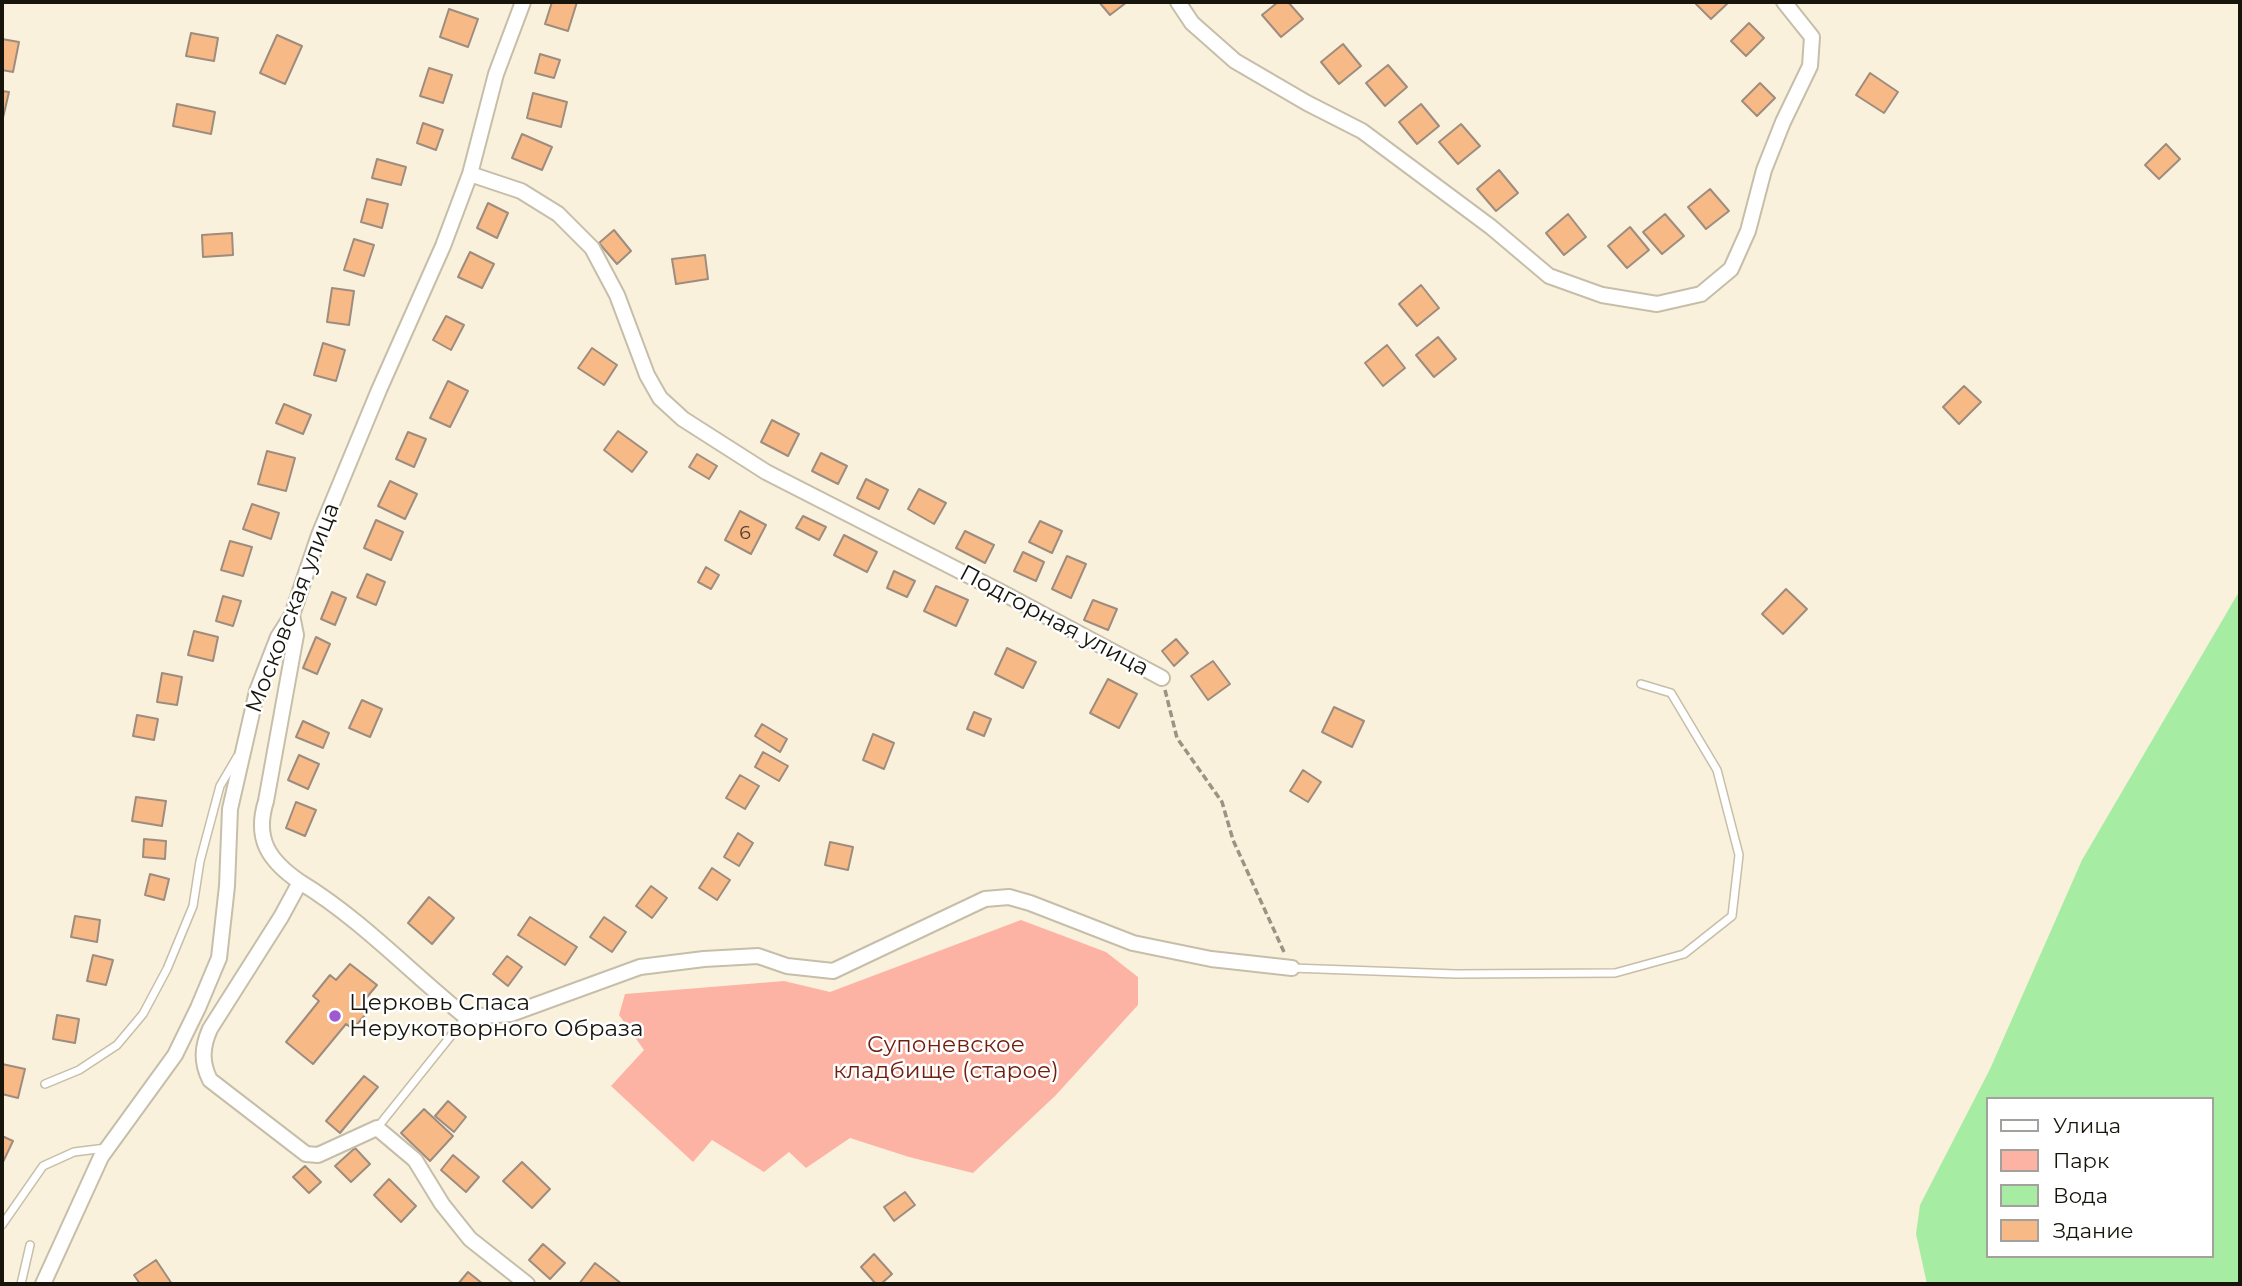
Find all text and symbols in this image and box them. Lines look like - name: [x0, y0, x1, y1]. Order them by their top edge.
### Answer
- street label: Московская улица: [240, 499, 346, 717]
- house number: 6: [739, 522, 751, 544]
- street label: Подгорная улица: [955, 560, 1153, 682]
- place label: Церковь Спаса Нерукотворного Образа: [349, 989, 643, 1043]
- marker: Церковь Спаса Нерукотворного Образа: [327, 1008, 343, 1024]
- park label: Супоневское кладбище (старое): [833, 1031, 1059, 1085]
- legend: [1986, 1097, 2214, 1258]
- text: Улица: [2053, 1113, 2121, 1138]
- text: Парк: [2053, 1148, 2109, 1173]
- text: Вода: [2053, 1183, 2108, 1208]
- text: Здание: [2053, 1218, 2134, 1243]

